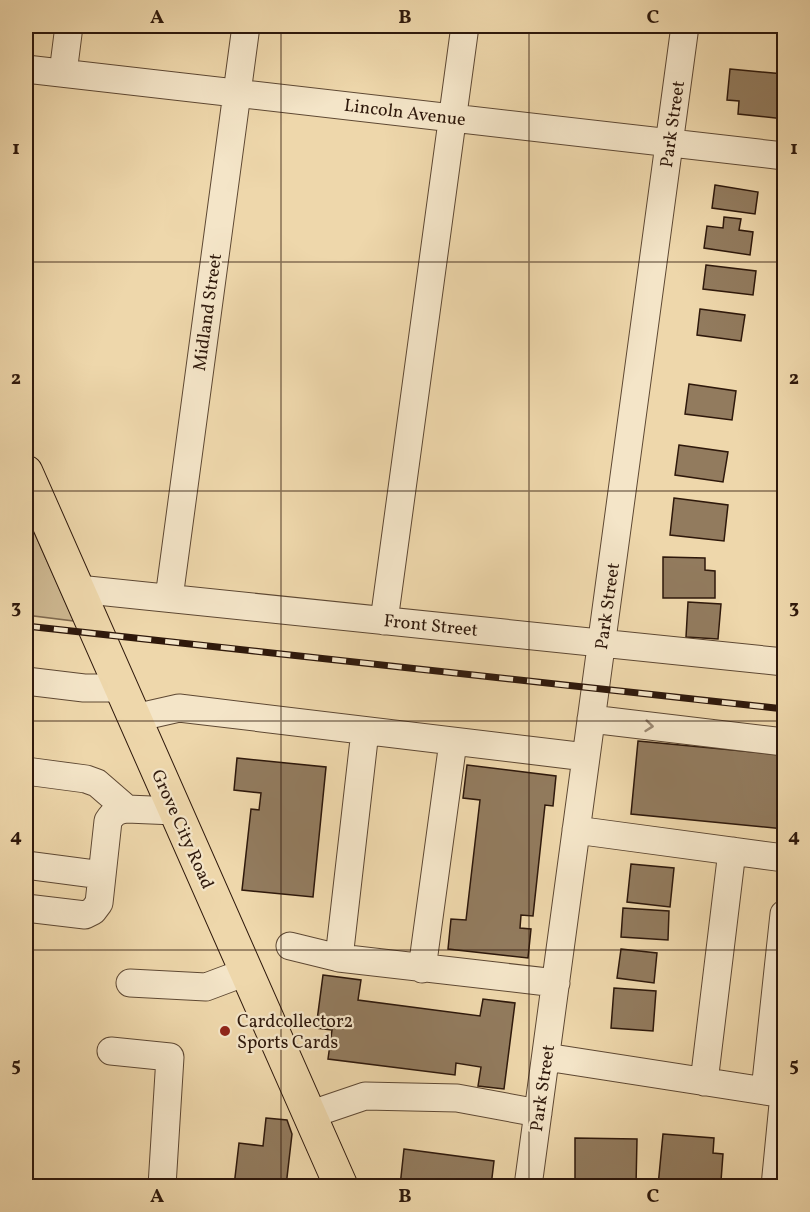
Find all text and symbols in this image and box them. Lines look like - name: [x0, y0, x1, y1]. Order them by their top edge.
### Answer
- text: A: [150, 4, 164, 32]
- text: B: [398, 4, 412, 32]
- text: C: [647, 4, 660, 32]
- street label: Park Street: [655, 79, 692, 169]
- street label: Lincoln Avenue: [343, 94, 467, 133]
- text: 1: [12, 135, 20, 163]
- text: 1: [790, 135, 798, 163]
- street label: Midland Street: [188, 252, 229, 373]
- text: 2: [11, 365, 21, 393]
- text: 2: [789, 365, 799, 393]
- street label: Park Street: [590, 561, 627, 651]
- text: 3: [11, 594, 21, 622]
- text: 3: [789, 594, 799, 622]
- street label: Front Street: [383, 609, 479, 644]
- one-way arrow: [645, 719, 654, 732]
- street label: Grove City Road: [144, 766, 219, 893]
- text: 4: [10, 823, 22, 851]
- text: 4: [788, 823, 800, 851]
- place label: Cardcollector2 Sports Cards: [237, 1010, 353, 1056]
- marker: Cardcollector2 Sports Cards: [218, 1024, 232, 1038]
- street label: Park Street: [525, 1043, 562, 1133]
- text: 5: [11, 1052, 21, 1080]
- text: 5: [789, 1052, 799, 1080]
- text: A: [150, 1183, 164, 1211]
- text: B: [398, 1183, 412, 1211]
- text: C: [647, 1183, 660, 1211]

